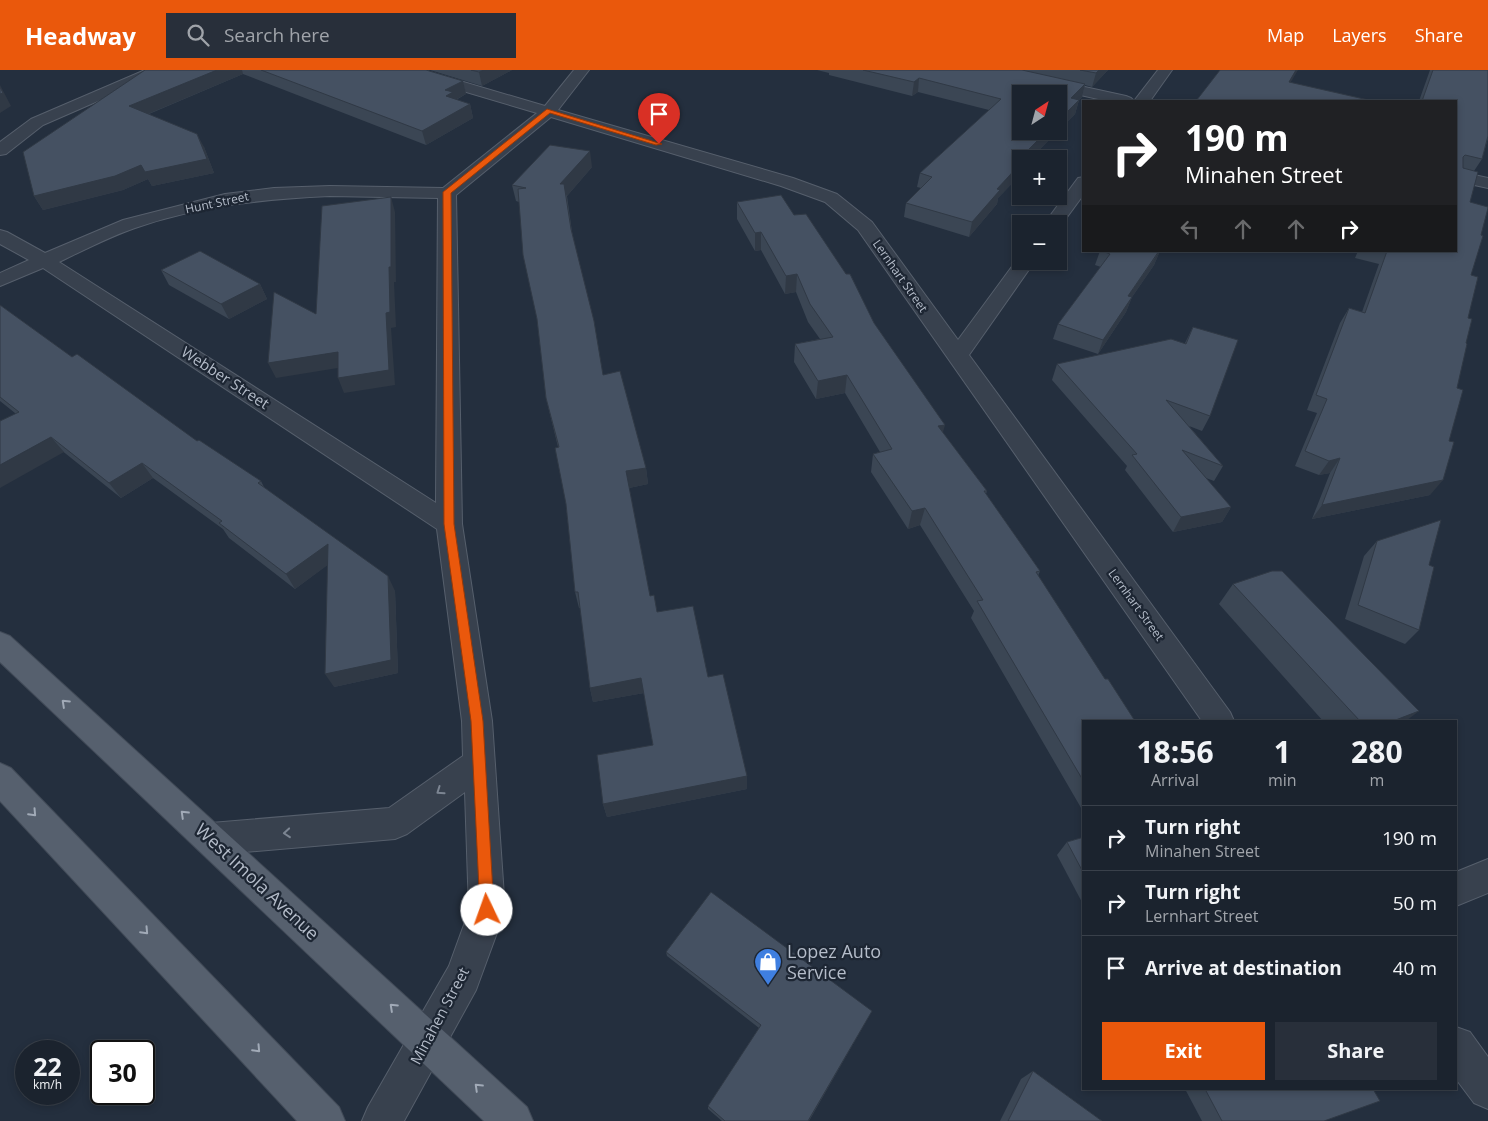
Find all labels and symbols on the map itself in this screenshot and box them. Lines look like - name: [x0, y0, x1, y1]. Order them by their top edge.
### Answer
- north arrow: [1012, 85, 1068, 140]
- pin: [638, 93, 680, 144]
- street label: Hunt Street: [184, 187, 250, 218]
- street label: Lernhart Street: [869, 236, 932, 315]
- street label: Webber Street: [178, 341, 273, 413]
- street label: Lernhart Street: [1105, 565, 1168, 644]
- one-way arrow: [61, 700, 70, 709]
- one-way arrow: [436, 785, 445, 795]
- one-way arrow: [28, 808, 37, 817]
- one-way arrow: [180, 811, 189, 820]
- street label: West Imola Avenue: [191, 818, 325, 945]
- one-way arrow: [283, 827, 291, 838]
- position arrow: [460, 883, 512, 935]
- one-way arrow: [139, 926, 148, 935]
- place label: Lopez Auto Service: [787, 939, 881, 984]
- shop icon: Lopez Auto Service: [753, 947, 783, 986]
- street label: Minahen Street: [405, 963, 473, 1068]
- one-way arrow: [389, 1004, 398, 1013]
- speed limit sign: 30: [90, 1040, 155, 1105]
- one-way arrow: [251, 1044, 260, 1053]
- one-way arrow: [474, 1084, 483, 1093]

